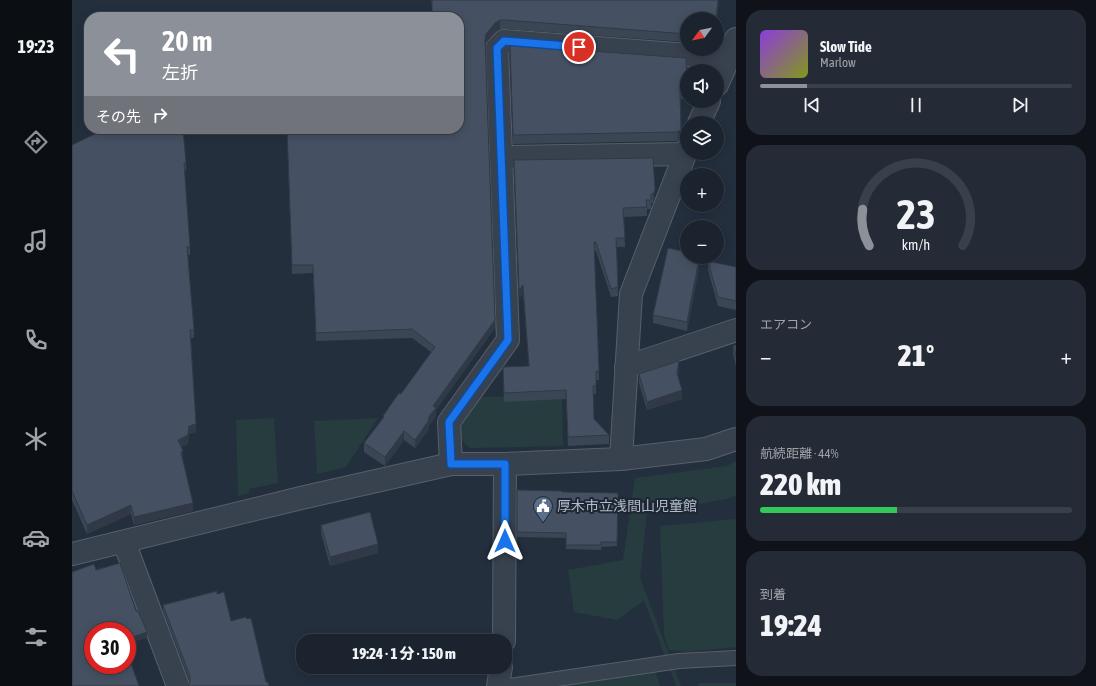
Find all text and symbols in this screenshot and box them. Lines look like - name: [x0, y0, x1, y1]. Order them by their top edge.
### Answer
- north arrow: [680, 12, 724, 56]
- map controls: [680, 12, 724, 264]
- text: 20 m: [162, 25, 212, 57]
- icon: left: [96, 28, 148, 80]
- pin: [562, 30, 596, 64]
- text: 19:23: [17, 36, 55, 57]
- icon: arrive: [568, 36, 590, 58]
- text: Slow Tide: [820, 38, 872, 55]
- text: Marlow: [820, 55, 856, 70]
- text: 左折: [162, 62, 198, 83]
- button: sound: [680, 64, 724, 108]
- icon: previous: [801, 94, 823, 116]
- icon: pause: [905, 94, 927, 116]
- icon: next: [1009, 94, 1031, 116]
- icon: right: [149, 104, 171, 126]
- text: その先: [96, 108, 141, 125]
- button: layers: [680, 116, 724, 160]
- icon: directions: [22, 128, 50, 156]
- button: +: [680, 168, 724, 212]
- text: 23: [896, 190, 936, 238]
- button: −: [680, 220, 724, 264]
- icon: music: [22, 227, 50, 255]
- text: km/h: [902, 236, 930, 252]
- text: エアコン: [760, 317, 812, 332]
- icon: phone: [22, 326, 50, 354]
- text: 21°: [898, 338, 934, 372]
- text: −: [760, 343, 771, 369]
- text: +: [1061, 343, 1072, 369]
- icon: climate: [22, 425, 50, 453]
- text: 航続距離 · 44%: [760, 446, 839, 461]
- text: 220 km: [760, 467, 841, 501]
- public building icon: 厚木市立浅間山児童館: [532, 495, 554, 523]
- place label: 厚木市立浅間山児童館: [557, 498, 697, 514]
- position arrow: [484, 520, 526, 562]
- icon: car: [22, 524, 50, 552]
- text: 到着: [760, 587, 786, 602]
- text: 19:24: [760, 608, 822, 642]
- speed limit sign: 30: [84, 622, 136, 674]
- icon: filters: [22, 623, 50, 651]
- text: 19:24 · 1 分 · 150 m: [352, 645, 456, 662]

